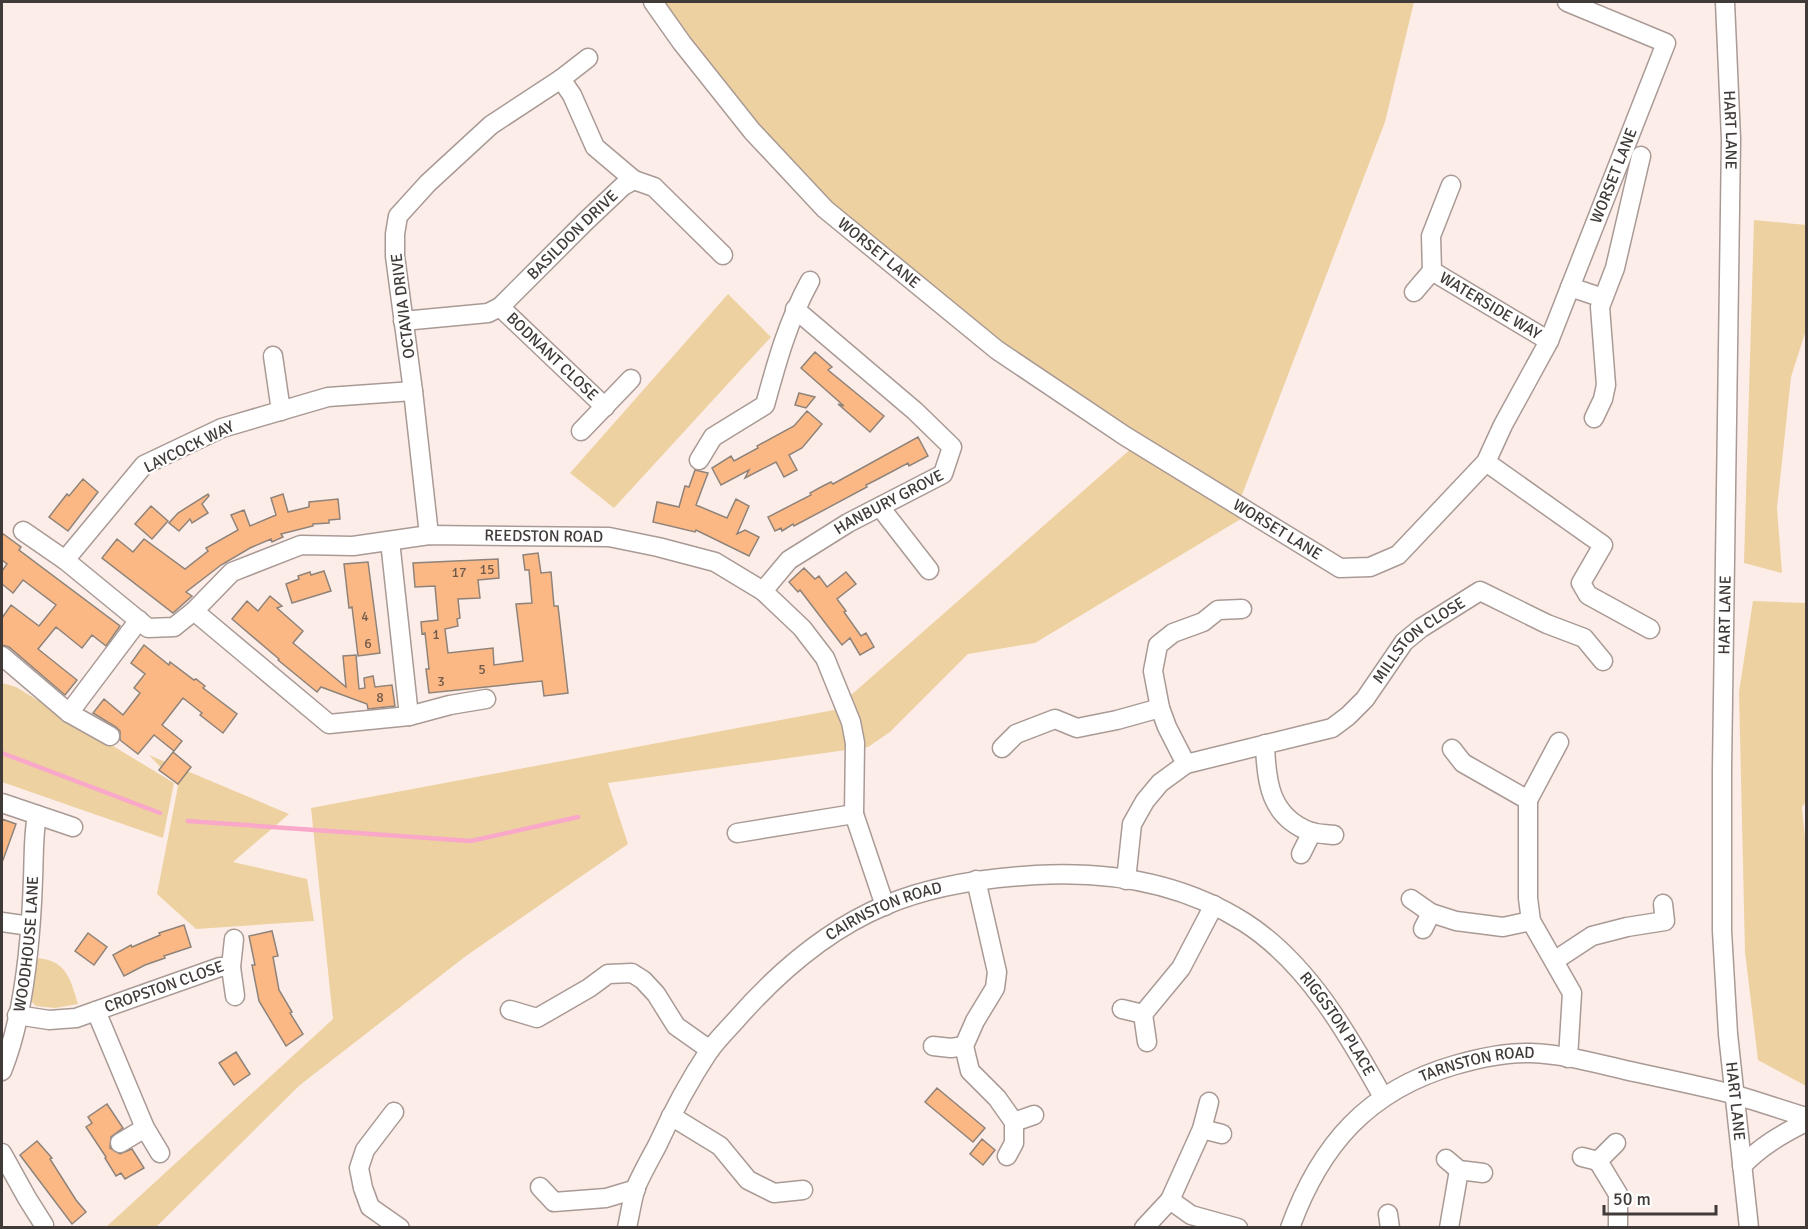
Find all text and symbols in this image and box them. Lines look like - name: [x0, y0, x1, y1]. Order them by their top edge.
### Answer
- street label: HART LANE: [1719, 90, 1741, 170]
- street label: WORSET LANE: [1586, 125, 1642, 226]
- street label: BASILDON DRIVE: [523, 186, 622, 284]
- street label: WORSET LANE: [833, 213, 924, 293]
- street label: OCTAVIA DRIVE: [387, 252, 419, 360]
- street label: WATERSIDE WAY: [1436, 268, 1545, 344]
- street label: BODNANT CLOSE: [502, 308, 602, 405]
- street label: LAYCOCK WAY: [141, 417, 237, 477]
- street label: HANBURY GROVE: [830, 465, 947, 539]
- street label: WORSET LANE: [1229, 495, 1326, 565]
- street label: REEDSTON ROAD: [484, 526, 603, 547]
- house number: 15: [479, 561, 495, 578]
- house number: 17: [451, 564, 467, 581]
- street label: HART LANE: [1714, 575, 1736, 655]
- street label: MILLSTON CLOSE: [1368, 593, 1469, 688]
- house number: 4: [361, 608, 369, 625]
- house number: 1: [432, 626, 440, 643]
- house number: 6: [364, 635, 372, 652]
- house number: 5: [478, 661, 486, 678]
- house number: 3: [437, 673, 445, 690]
- house number: 8: [376, 689, 384, 706]
- street label: WOODHOUSE LANE: [9, 876, 43, 1014]
- street label: CAIRNSTON ROAD: [822, 878, 944, 945]
- street label: CROPSTON CLOSE: [102, 956, 227, 1017]
- street label: RIGGSTON PLACE: [1295, 968, 1379, 1080]
- street label: TARNSTON ROAD: [1416, 1043, 1535, 1087]
- street label: HART LANE: [1721, 1061, 1749, 1142]
- scale bar: [1604, 1178, 1716, 1216]
- text: 50 m: [1613, 1188, 1651, 1210]

